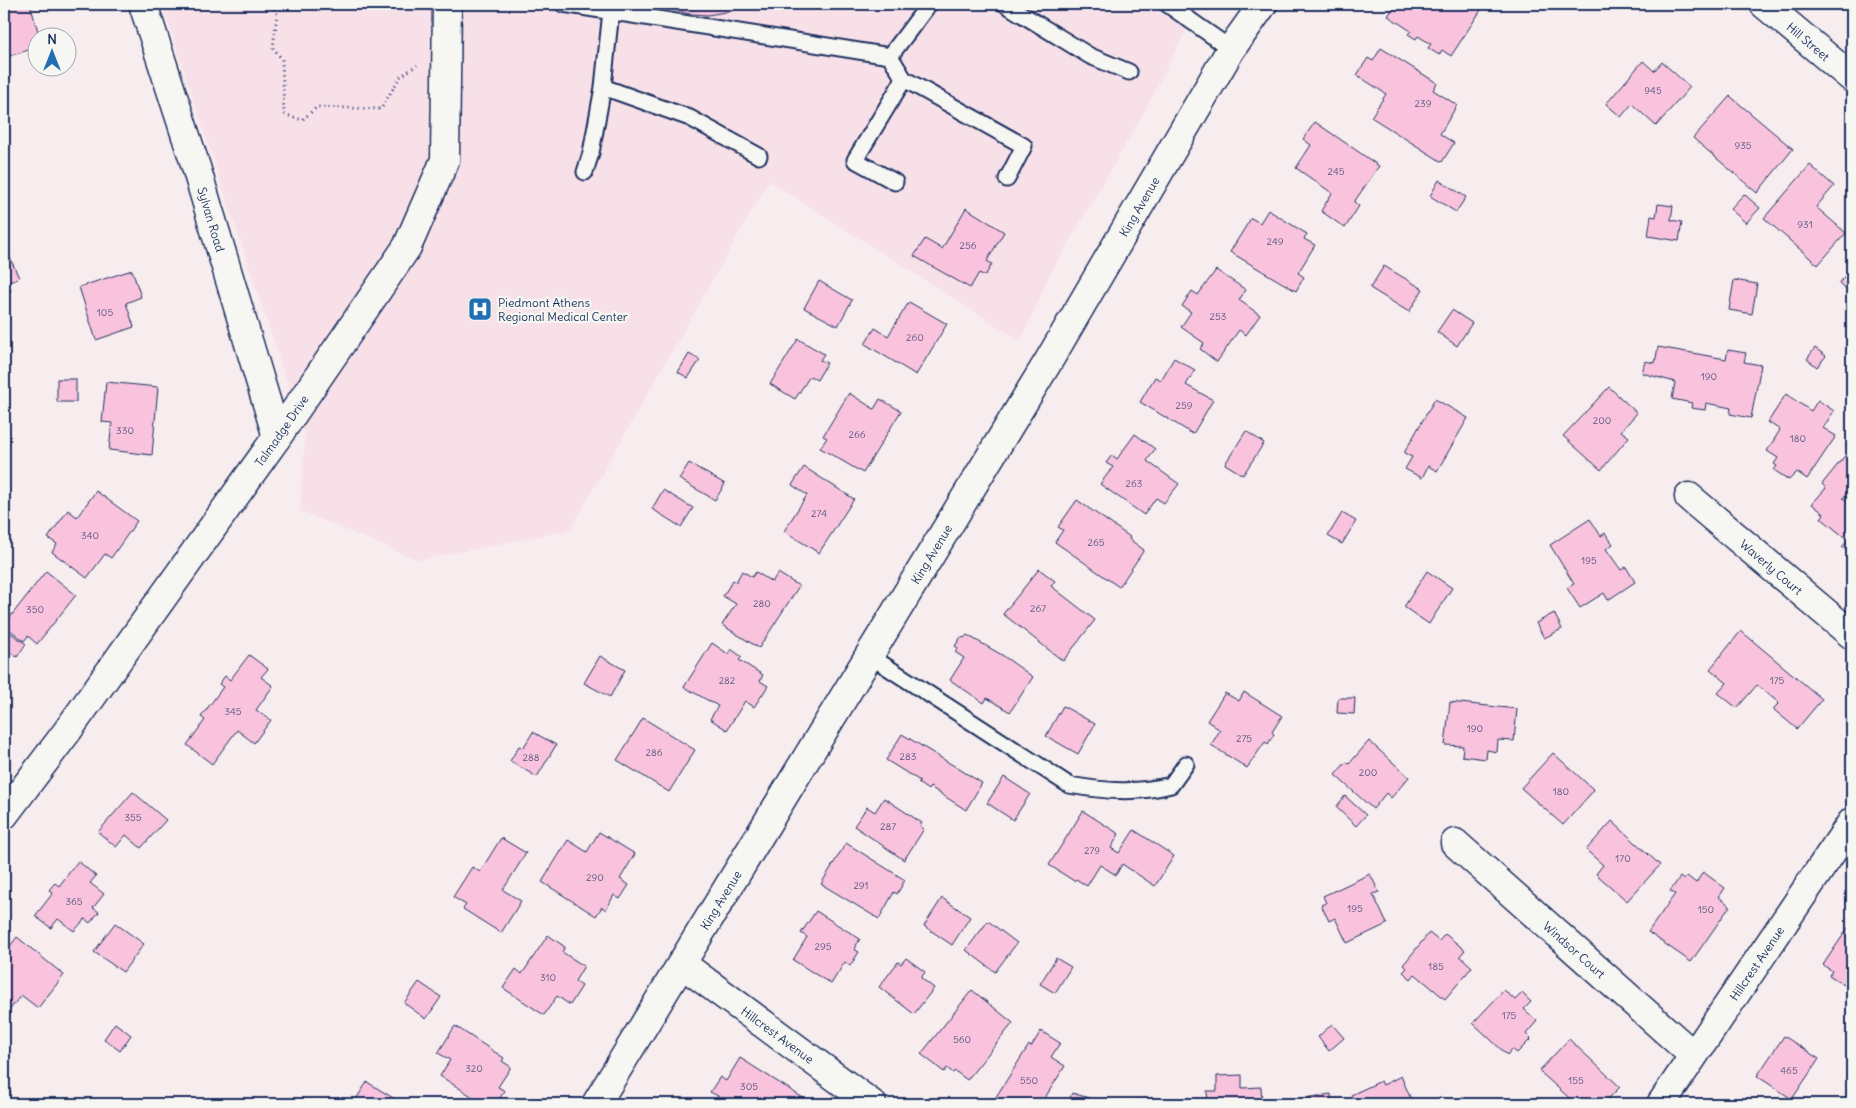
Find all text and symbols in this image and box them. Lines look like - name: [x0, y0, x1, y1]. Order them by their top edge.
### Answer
- street label: Hill Street: [1784, 19, 1833, 64]
- north arrow: [28, 28, 78, 78]
- text: N: [47, 30, 57, 48]
- house number: 945: [1644, 84, 1662, 97]
- house number: 239: [1415, 97, 1432, 110]
- house number: 935: [1734, 139, 1752, 152]
- house number: 245: [1328, 165, 1345, 178]
- street label: King Avenue: [1116, 174, 1162, 239]
- street label: Sylvan Road: [195, 185, 228, 253]
- house number: 931: [1797, 218, 1813, 231]
- house number: 249: [1267, 235, 1284, 248]
- house number: 256: [960, 239, 977, 252]
- place label: Piedmont Athens Regional Medical Center: [498, 295, 628, 324]
- hospital icon: Piedmont Athens Regional Medical Center: [467, 296, 493, 322]
- house number: 105: [97, 306, 113, 319]
- house number: 253: [1210, 310, 1227, 323]
- house number: 260: [906, 331, 924, 344]
- house number: 190: [1701, 370, 1717, 383]
- street label: Talmadge Drive: [251, 392, 311, 469]
- house number: 259: [1176, 399, 1193, 412]
- house number: 200: [1593, 414, 1611, 427]
- house number: 330: [116, 424, 134, 437]
- house number: 266: [848, 428, 866, 441]
- house number: 180: [1790, 432, 1806, 445]
- house number: 263: [1126, 477, 1143, 490]
- house number: 274: [811, 507, 827, 520]
- street label: King Avenue: [907, 522, 955, 586]
- house number: 340: [81, 529, 99, 542]
- house number: 265: [1088, 536, 1105, 549]
- street label: Waverly Court: [1737, 536, 1806, 598]
- house number: 195: [1581, 554, 1597, 567]
- house number: 280: [753, 597, 771, 610]
- house number: 267: [1030, 602, 1046, 615]
- house number: 350: [26, 603, 44, 616]
- house number: 282: [719, 674, 736, 687]
- house number: 175: [1770, 674, 1785, 687]
- house number: 345: [224, 705, 242, 718]
- house number: 190: [1467, 722, 1483, 735]
- house number: 275: [1236, 732, 1252, 745]
- house number: 286: [645, 746, 663, 759]
- house number: 283: [900, 750, 917, 763]
- house number: 288: [523, 751, 540, 764]
- house number: 200: [1359, 766, 1377, 779]
- house number: 180: [1553, 785, 1569, 798]
- house number: 355: [124, 811, 142, 824]
- house number: 287: [880, 820, 896, 833]
- house number: 279: [1084, 844, 1100, 857]
- house number: 170: [1615, 852, 1631, 865]
- street label: King Avenue: [697, 867, 744, 932]
- house number: 290: [586, 871, 604, 884]
- house number: 291: [853, 879, 869, 892]
- house number: 365: [65, 895, 83, 908]
- house number: 195: [1347, 902, 1363, 915]
- house number: 150: [1698, 903, 1714, 916]
- street label: Windsor Court: [1540, 918, 1609, 981]
- street label: Hillcrest Avenue: [1726, 923, 1787, 1003]
- house number: 295: [815, 940, 832, 953]
- house number: 185: [1428, 960, 1444, 973]
- house number: 310: [540, 971, 556, 984]
- street label: Hillcrest Avenue: [739, 1003, 817, 1066]
- house number: 175: [1502, 1009, 1517, 1022]
- house number: 560: [953, 1033, 971, 1046]
- house number: 320: [465, 1062, 483, 1075]
- house number: 465: [1780, 1064, 1798, 1077]
- house number: 550: [1020, 1074, 1038, 1087]
- house number: 155: [1568, 1074, 1584, 1087]
- house number: 305: [740, 1080, 758, 1093]

